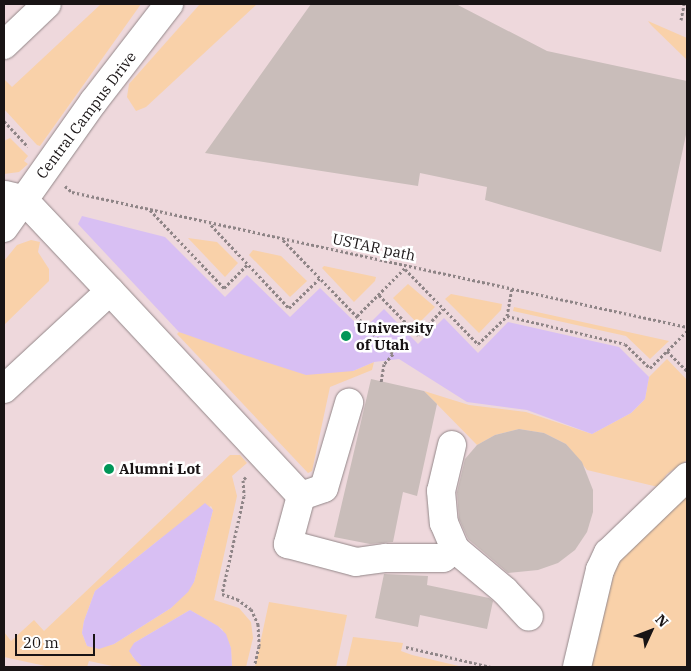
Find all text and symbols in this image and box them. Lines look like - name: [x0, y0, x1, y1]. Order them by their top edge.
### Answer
- street label: Central Campus Drive: [32, 48, 140, 182]
- street label: USTAR path: [331, 229, 417, 265]
- place label: University of Utah: [356, 318, 433, 353]
- marker: University of Utah: [340, 330, 352, 342]
- place label: Alumni Lot: [119, 460, 201, 478]
- marker: Alumni Lot: [103, 463, 115, 475]
- north arrow: [626, 606, 676, 656]
- text: N: [652, 611, 672, 631]
- scale bar: [18, 624, 98, 656]
- text: 20 m: [23, 633, 59, 652]

